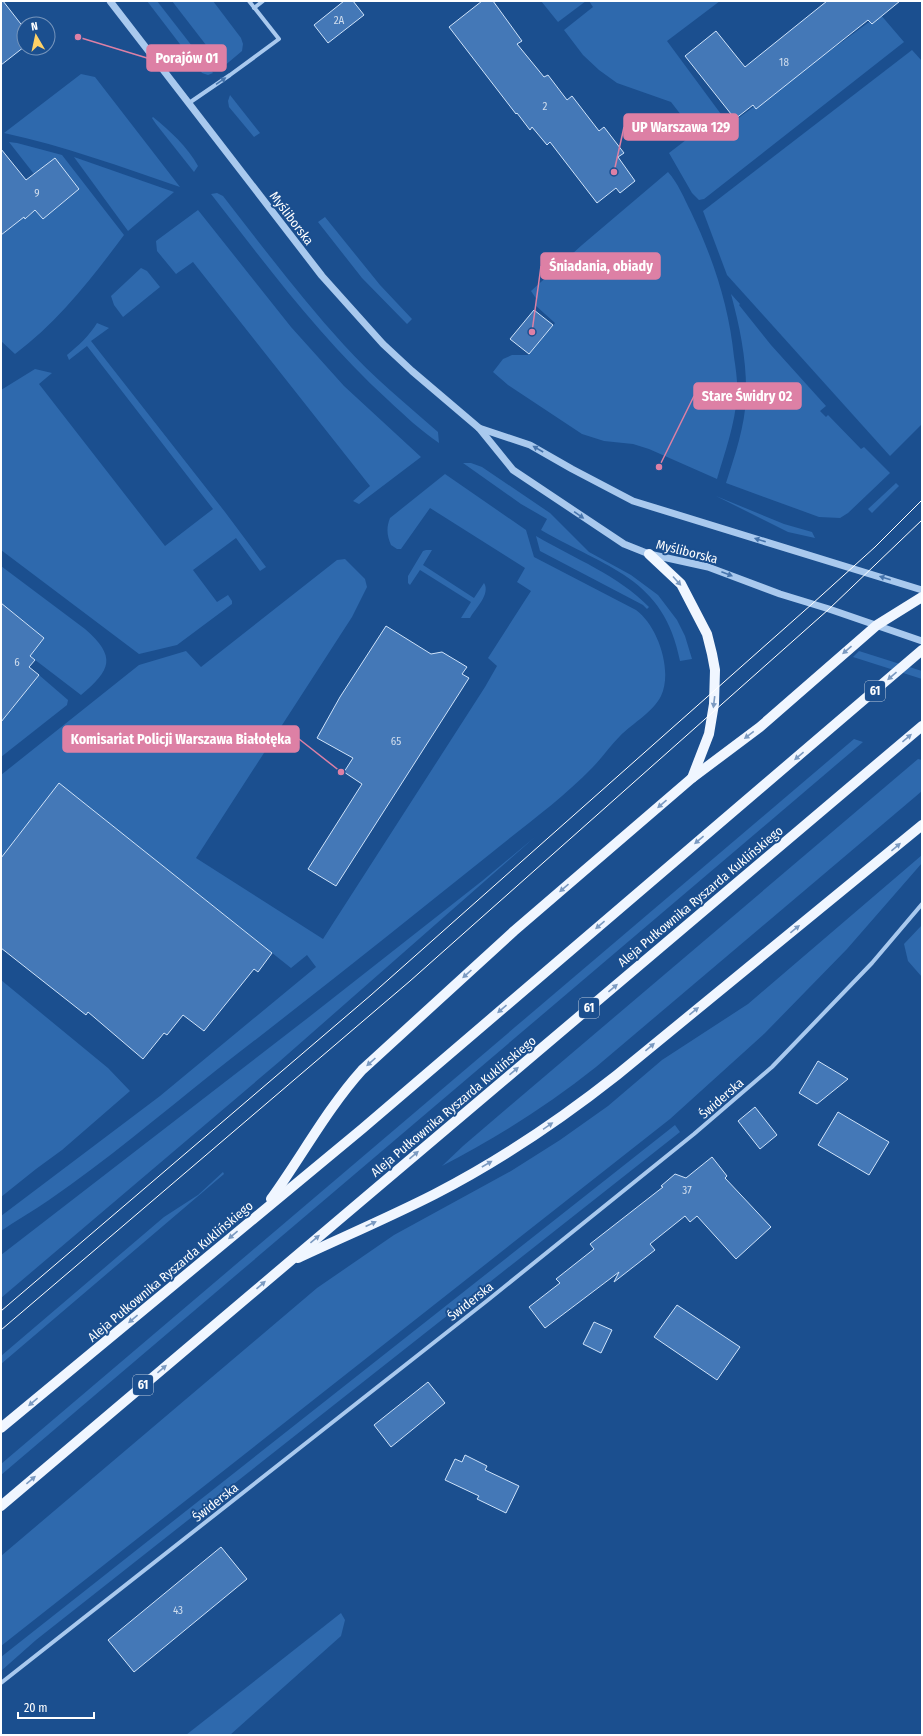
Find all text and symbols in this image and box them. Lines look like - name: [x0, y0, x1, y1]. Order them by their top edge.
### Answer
- house number: 2A: [334, 14, 345, 27]
- north arrow: [16, 16, 56, 56]
- text: N: [30, 20, 39, 34]
- callout: Porajów 01: [147, 45, 226, 71]
- text: Porajów 01: [155, 50, 219, 67]
- house number: 18: [779, 56, 789, 69]
- one-way arrow: [215, 78, 227, 85]
- house number: 2: [543, 100, 548, 113]
- callout: UP Warszawa 129: [624, 114, 738, 140]
- text: UP Warszawa 129: [632, 119, 730, 136]
- house number: 9: [34, 187, 40, 200]
- street label: Myśliborska: [267, 189, 317, 248]
- callout: Śniadania, obiady: [541, 253, 660, 279]
- text: Śniadania, obiady: [549, 257, 653, 275]
- callout: Stare Świdry 02: [694, 383, 801, 409]
- text: Stare Świdry 02: [702, 387, 793, 405]
- one-way arrow: [532, 446, 544, 453]
- one-way arrow: [574, 511, 585, 519]
- street label: Myśliborska: [654, 537, 719, 566]
- one-way arrow: [754, 537, 766, 543]
- one-way arrow: [722, 571, 733, 577]
- one-way arrow: [879, 574, 891, 580]
- one-way arrow: [673, 576, 682, 586]
- one-way arrow: [842, 646, 853, 655]
- house number: 6: [14, 656, 20, 669]
- one-way arrow: [887, 671, 898, 680]
- road number: 61: [865, 681, 885, 701]
- one-way arrow: [711, 696, 717, 708]
- callout: Komisariat Policji Warszawa Białołęka: [63, 726, 299, 752]
- text: Komisariat Policji Warszawa Białołęka: [71, 731, 291, 748]
- one-way arrow: [744, 731, 754, 739]
- one-way arrow: [902, 734, 912, 743]
- house number: 65: [391, 735, 401, 748]
- one-way arrow: [793, 752, 804, 761]
- one-way arrow: [657, 799, 668, 808]
- street label: Aleja Pułkownika Ryszarda Kuklińskiego: [615, 823, 786, 970]
- one-way arrow: [694, 836, 705, 845]
- one-way arrow: [891, 842, 901, 851]
- one-way arrow: [559, 884, 569, 893]
- one-way arrow: [595, 920, 606, 929]
- one-way arrow: [790, 925, 801, 934]
- one-way arrow: [461, 970, 472, 979]
- one-way arrow: [608, 983, 618, 992]
- road number: 61: [579, 998, 599, 1018]
- one-way arrow: [496, 1004, 507, 1013]
- one-way arrow: [689, 1007, 700, 1015]
- street label: Aleja Pułkownika Ryszarda Kuklińskiego: [368, 1033, 539, 1180]
- one-way arrow: [645, 1043, 656, 1052]
- one-way arrow: [366, 1057, 375, 1066]
- one-way arrow: [508, 1067, 519, 1076]
- street label: Świderska: [696, 1075, 747, 1122]
- one-way arrow: [542, 1123, 553, 1130]
- one-way arrow: [409, 1151, 420, 1160]
- one-way arrow: [481, 1161, 492, 1168]
- house number: 37: [682, 1184, 692, 1197]
- street label: Aleja Pułkownika Ryszarda Kuklińskiego: [85, 1198, 256, 1345]
- one-way arrow: [365, 1221, 377, 1227]
- one-way arrow: [227, 1231, 238, 1240]
- one-way arrow: [310, 1235, 320, 1244]
- street label: Świderska: [445, 1279, 496, 1324]
- one-way arrow: [256, 1281, 267, 1290]
- one-way arrow: [127, 1314, 138, 1323]
- one-way arrow: [157, 1365, 167, 1374]
- road number: 61: [133, 1375, 153, 1395]
- one-way arrow: [28, 1397, 38, 1406]
- one-way arrow: [25, 1476, 36, 1485]
- street label: Świderska: [190, 1480, 241, 1525]
- house number: 43: [173, 1604, 183, 1617]
- scale bar: [18, 1694, 94, 1720]
- text: 20 m: [24, 1701, 48, 1715]

